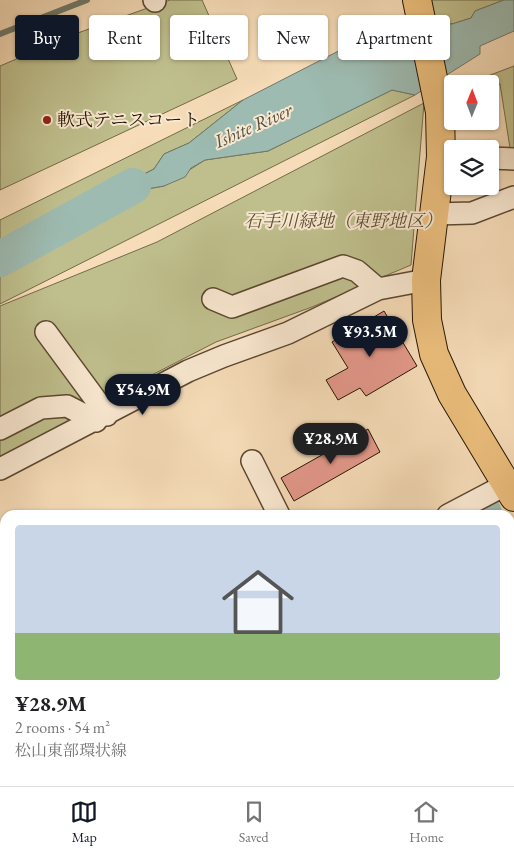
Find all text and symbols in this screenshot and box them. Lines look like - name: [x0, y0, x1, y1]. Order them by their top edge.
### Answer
- chip: Buy: [15, 15, 79, 60]
- chip: Rent: [89, 15, 160, 60]
- chip: Filters: [170, 15, 248, 60]
- chip: New: [258, 15, 328, 60]
- chip: Apartment: [338, 15, 450, 60]
- north arrow: [444, 75, 499, 130]
- map controls: [444, 75, 499, 195]
- water label: Ishite River: [209, 97, 297, 154]
- place label: 軟式テニスコート: [57, 108, 200, 131]
- marker: 軟式テニスコート: [41, 114, 53, 126]
- button: layers: [444, 140, 499, 195]
- park label: 石手川緑地（東野地区）: [244, 209, 442, 232]
- pin: ¥93.5M: [329, 316, 411, 358]
- text: ¥93.5M: [343, 321, 397, 342]
- pin: ¥54.9M: [102, 374, 184, 416]
- text: ¥54.9M: [116, 379, 170, 400]
- pin: ¥28.9M: [290, 422, 372, 465]
- text: ¥28.9M: [304, 428, 358, 449]
- icon: home: [213, 557, 303, 647]
- text: ¥28.9M: [15, 690, 86, 717]
- text: 2 rooms · 54 m²: [15, 717, 110, 738]
- text: 松山東部環状線: [15, 740, 127, 761]
- tab: Map: [70, 798, 98, 846]
- tab: Saved: [239, 798, 269, 846]
- tab: Home: [409, 798, 444, 846]

